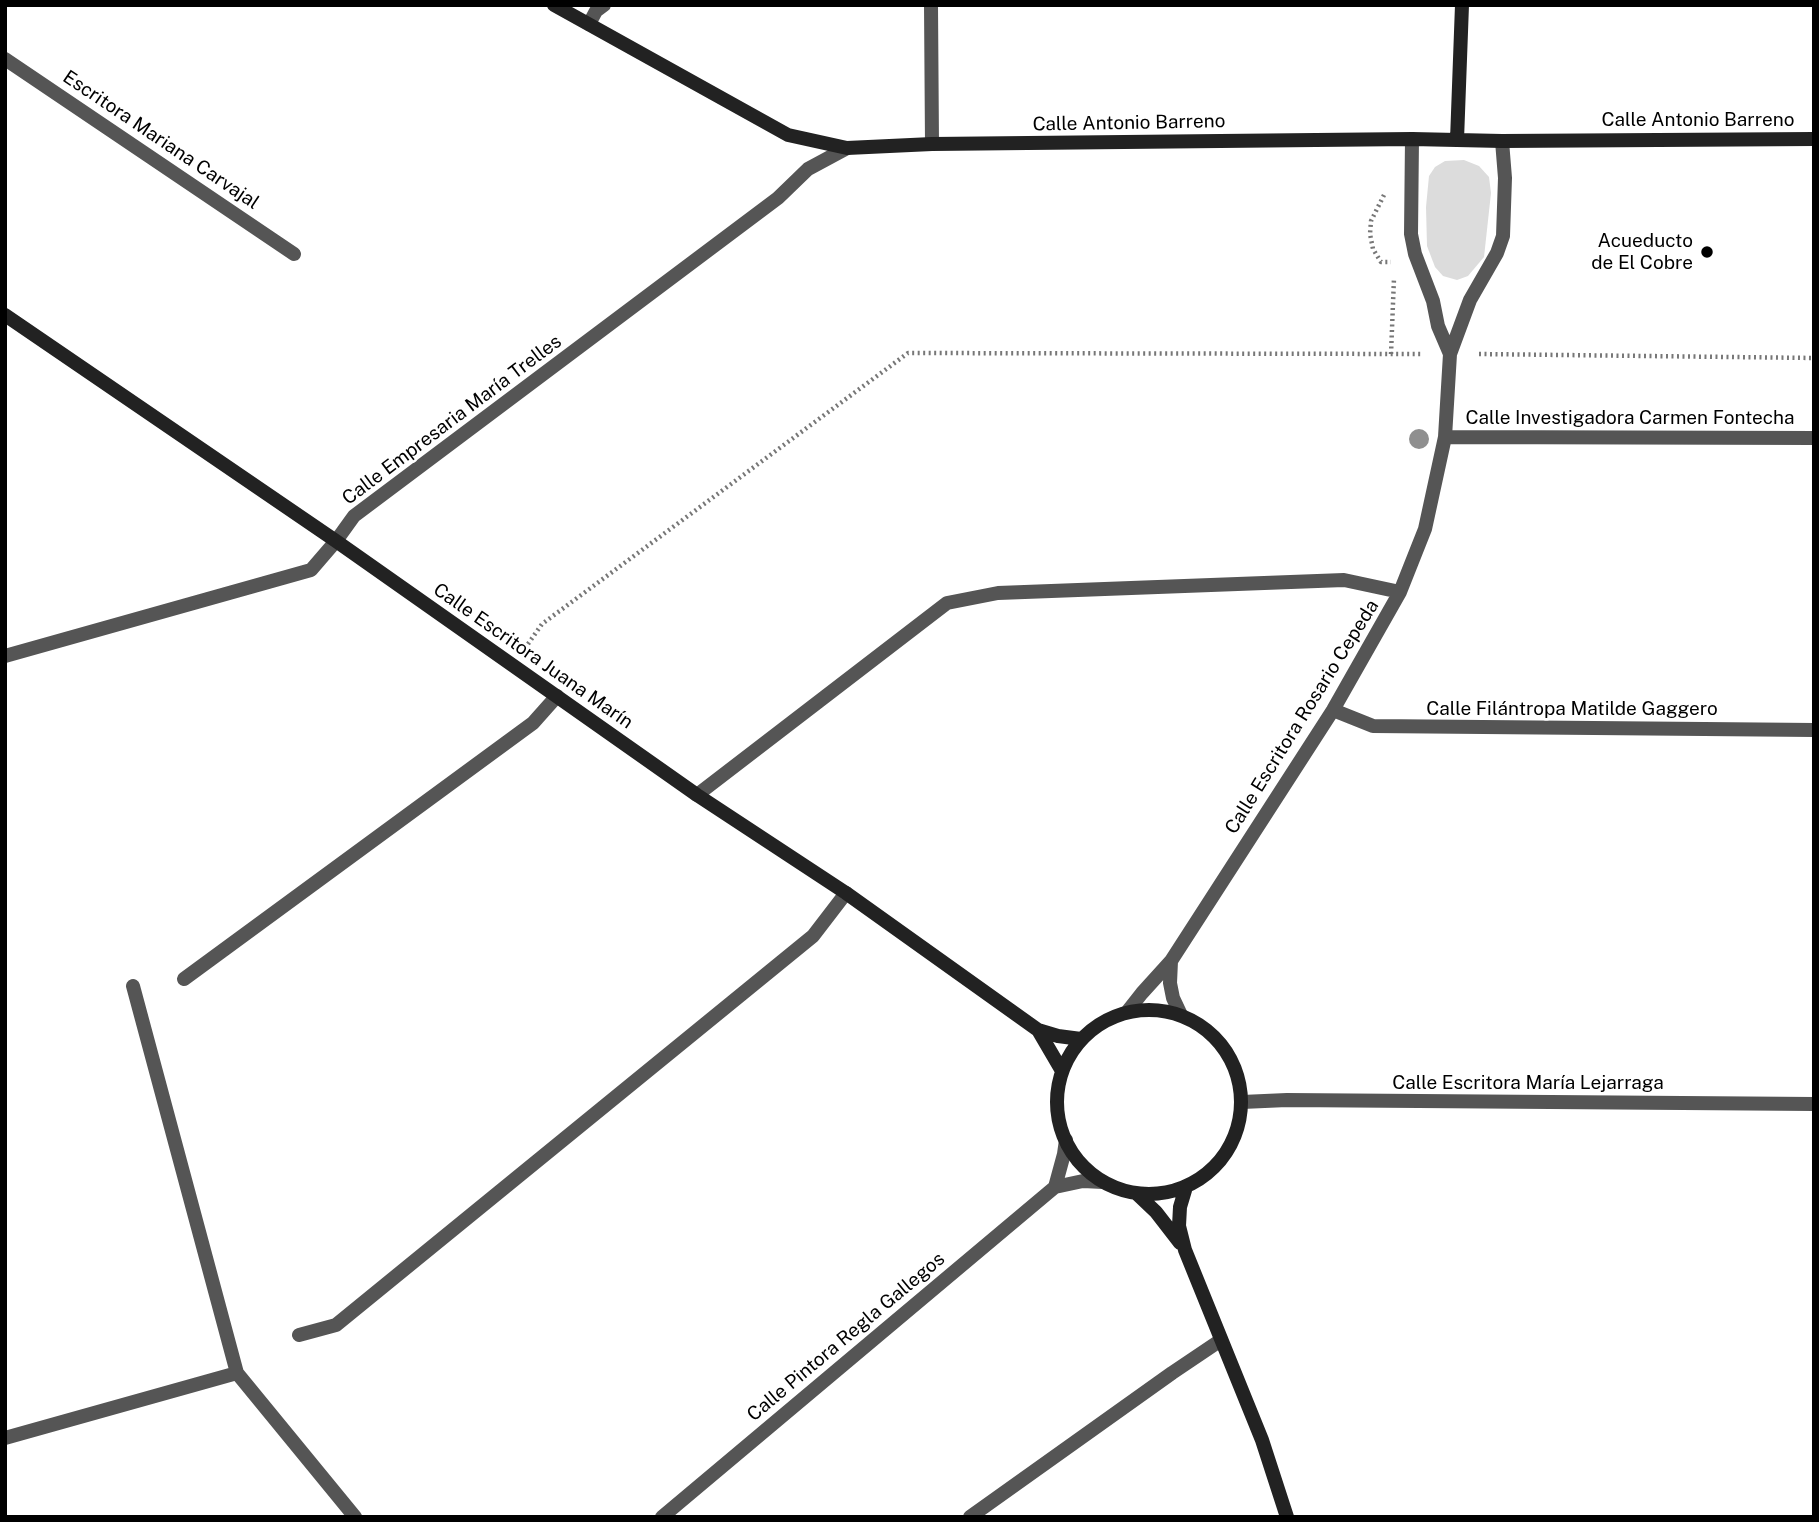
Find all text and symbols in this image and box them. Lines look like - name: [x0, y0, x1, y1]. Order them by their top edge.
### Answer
- street label: Escritora Mariana Carvajal: [59, 66, 263, 214]
- street label: Calle Antonio Barreno: [1602, 109, 1794, 131]
- street label: Calle Antonio Barreno: [1032, 110, 1226, 136]
- place label: Acueducto de El Cobre: [1591, 230, 1693, 274]
- marker: Acueducto de El Cobre: [1699, 244, 1715, 260]
- street label: Calle Empresaria María Trelles: [338, 330, 566, 510]
- street label: Calle Investigadora Carmen Fontecha: [1466, 407, 1794, 429]
- street label: Calle Escritora Juana Marín: [429, 578, 637, 734]
- street label: Calle Escritora Rosario Cepeda: [1220, 596, 1384, 838]
- street label: Calle Filántropa Matilde Gaggero: [1426, 698, 1718, 720]
- street label: Calle Escritora María Lejarraga: [1392, 1072, 1664, 1094]
- street label: Calle Pintora Regla Gallegos: [743, 1248, 949, 1426]

